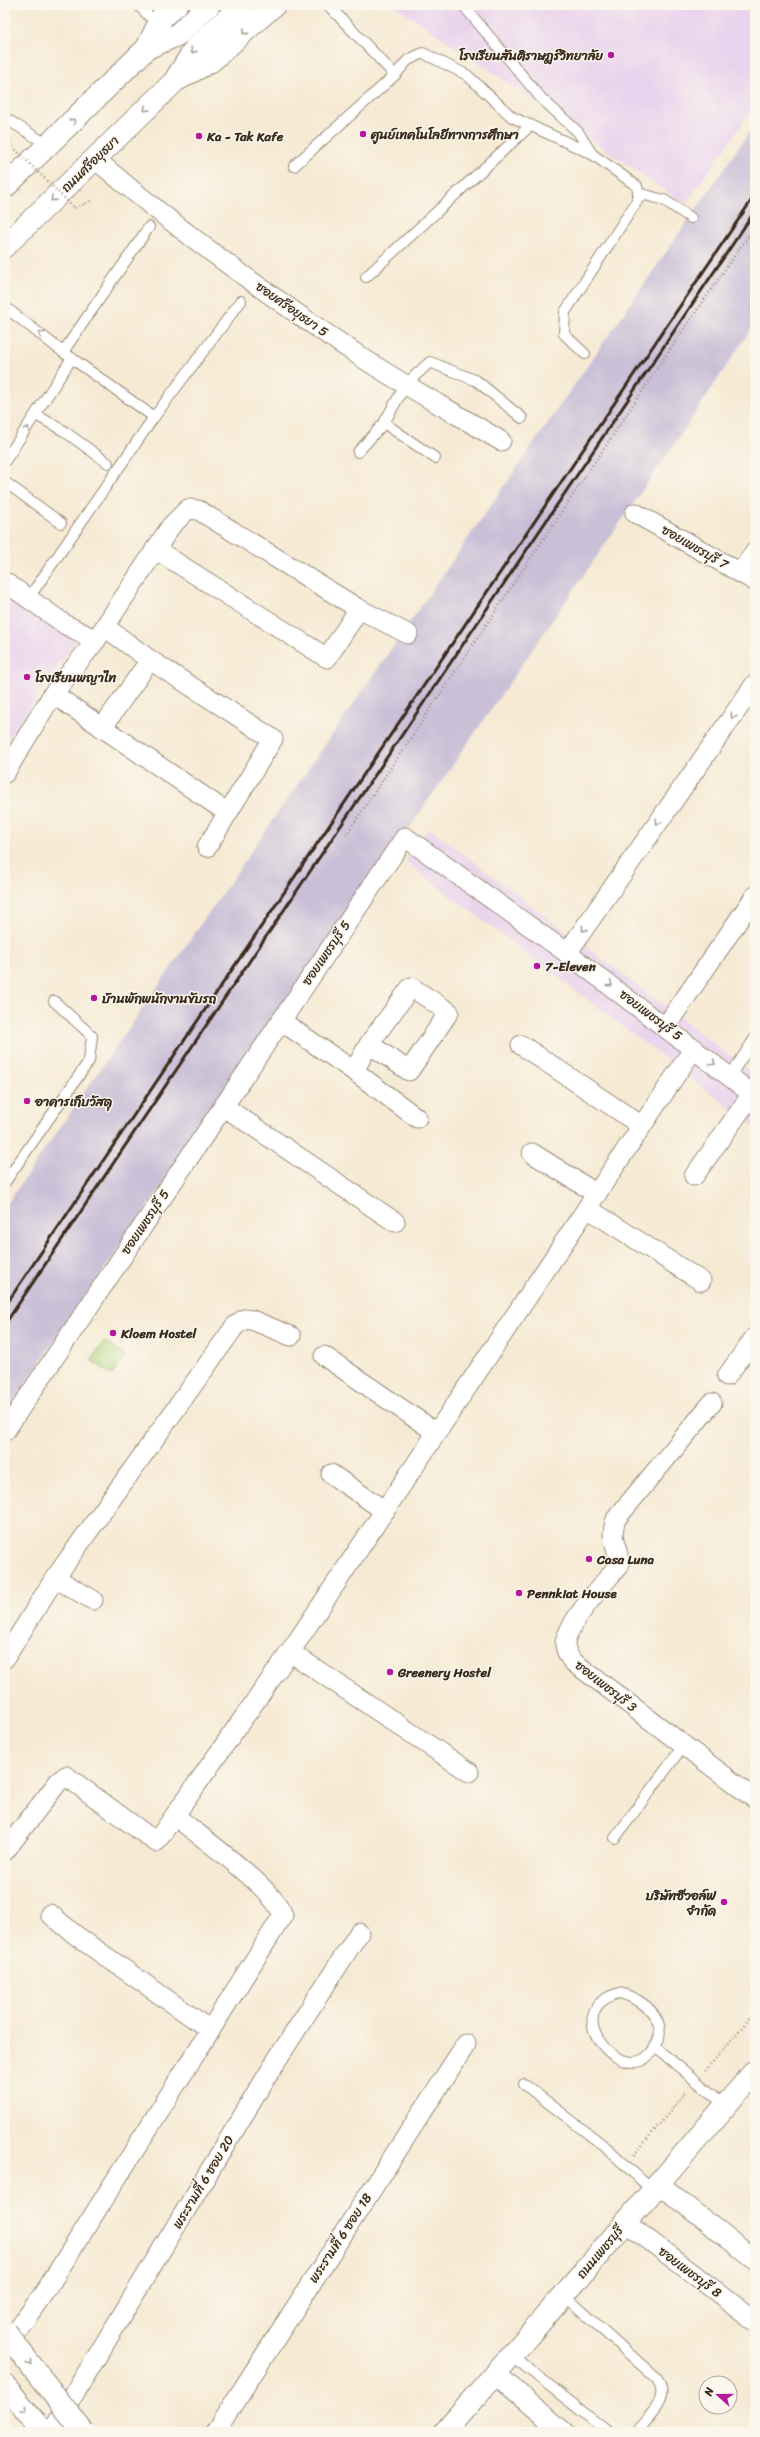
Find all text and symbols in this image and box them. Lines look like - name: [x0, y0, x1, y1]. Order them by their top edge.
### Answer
- one-way arrow: [243, 27, 250, 34]
- place label: โรงเรียนสันติราษฎร์วิทยาลัย: [459, 44, 603, 67]
- one-way arrow: [191, 47, 198, 54]
- marker: โรงเรียนสันติราษฎร์วิทยาลัย: [606, 50, 616, 60]
- one-way arrow: [143, 104, 151, 112]
- one-way arrow: [68, 118, 76, 125]
- place label: ศูนย์เทคโนโลยีทางการศึกษา: [370, 123, 519, 146]
- place label: Ka - Tak Kafe: [206, 125, 284, 148]
- marker: ศูนย์เทคโนโลยีทางการศึกษา: [358, 129, 368, 139]
- street label: ถนนศรีอยุธยา: [55, 130, 125, 198]
- marker: Ka - Tak Kafe: [194, 131, 204, 141]
- one-way arrow: [50, 194, 58, 202]
- street label: ซอยศรีอยุธยา 5: [251, 275, 333, 343]
- one-way arrow: [38, 332, 45, 339]
- one-way arrow: [22, 426, 30, 433]
- street label: ซอยเพชรบุรี 7: [657, 518, 734, 576]
- place label: โรงเรียนพญาไท: [35, 666, 117, 689]
- marker: โรงเรียนพญาไท: [22, 672, 32, 682]
- one-way arrow: [731, 711, 738, 718]
- one-way arrow: [655, 818, 663, 825]
- street label: ซอยเพชรบุรี 5: [296, 915, 356, 990]
- one-way arrow: [581, 925, 589, 932]
- place label: 7-Eleven: [545, 955, 597, 978]
- marker: 7-Eleven: [532, 961, 542, 971]
- one-way arrow: [605, 979, 612, 986]
- street label: ซอยเพชรบุรี 5: [614, 983, 688, 1047]
- place label: บ้านพักพนักงานขับรถ: [101, 987, 216, 1010]
- marker: บ้านพักพนักงานขับรถ: [89, 993, 99, 1003]
- one-way arrow: [709, 1059, 716, 1066]
- place label: อาคารเก็บวัสดุ: [34, 1090, 112, 1113]
- marker: อาคารเก็บวัสดุ: [22, 1096, 32, 1106]
- street label: ซอยเพชรบุรี 5: [115, 1184, 175, 1259]
- place label: Kloem Hostel: [120, 1322, 198, 1345]
- marker: Kloem Hostel: [108, 1328, 118, 1338]
- place label: Casa Luna: [596, 1548, 655, 1571]
- marker: Casa Luna: [584, 1554, 594, 1564]
- place label: Pennkiat House: [527, 1582, 617, 1605]
- marker: Pennkiat House: [514, 1588, 524, 1598]
- street label: ซอยเพชรบุรี 3: [570, 1654, 642, 1718]
- place label: Greenery Hostel: [397, 1661, 492, 1684]
- marker: Greenery Hostel: [385, 1667, 395, 1677]
- place label: บริษัทซีวอล์ฟ จำกัด: [645, 1884, 717, 1922]
- marker: บริษัทซีวอล์ฟ จำกัด: [719, 1897, 729, 1907]
- street label: พระรามที่ 6 ซอย 20: [166, 2131, 240, 2233]
- street label: พระรามที่ 6 ซอย 18: [302, 2188, 378, 2288]
- street label: ถนนเพชรบุรี: [571, 2219, 631, 2284]
- street label: ซอยเพชรบุรี 8: [653, 2240, 727, 2304]
- one-way arrow: [24, 2358, 31, 2365]
- north arrow: [698, 2375, 738, 2415]
- text: N: [699, 2384, 720, 2399]
- one-way arrow: [20, 2405, 27, 2412]

